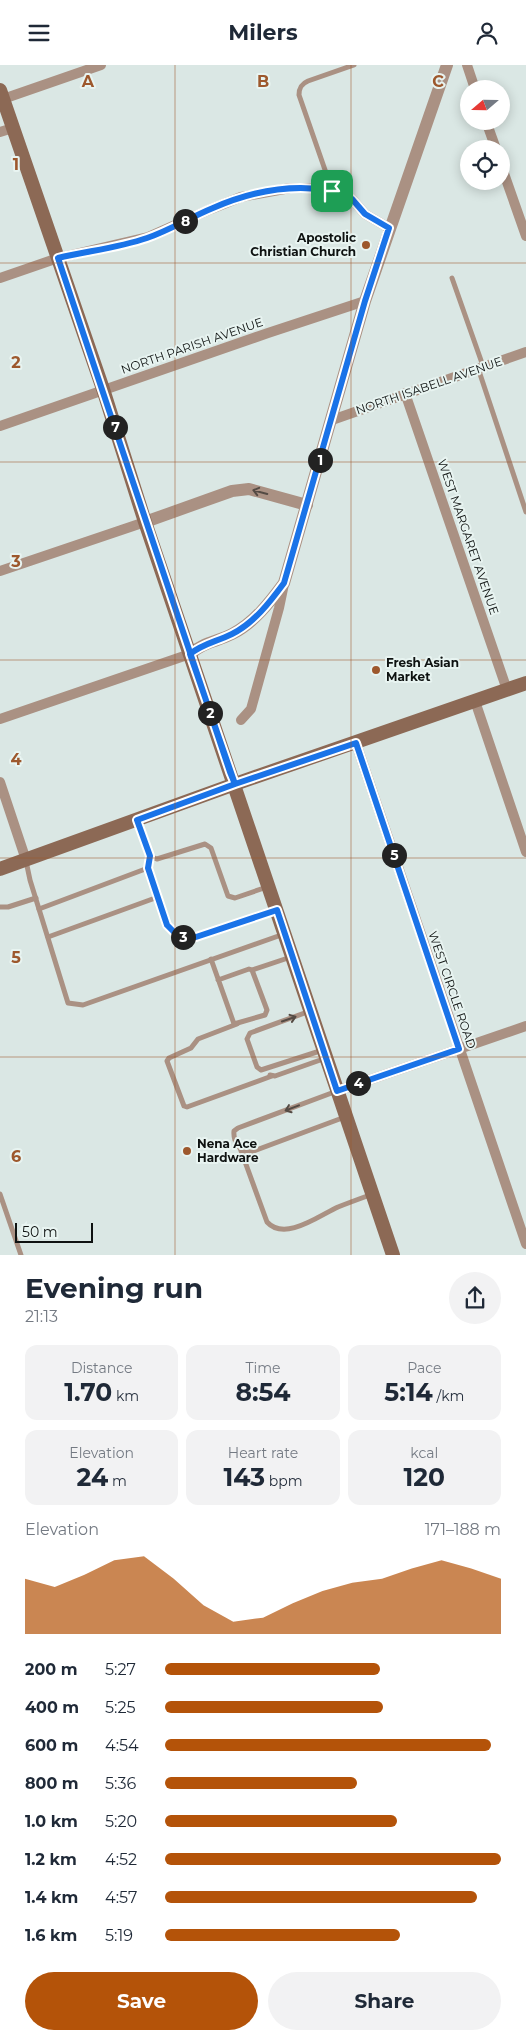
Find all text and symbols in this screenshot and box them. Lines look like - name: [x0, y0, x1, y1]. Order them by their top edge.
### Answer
- icon: menu: [25, 19, 53, 47]
- text: Milers: [228, 19, 298, 46]
- icon: person: [473, 19, 501, 47]
- text: A: [81, 72, 95, 91]
- text: B: [257, 72, 269, 91]
- text: C: [432, 72, 444, 91]
- north arrow: [460, 80, 510, 130]
- map controls: [460, 80, 510, 190]
- button: locate: [460, 140, 510, 190]
- text: 1: [13, 155, 19, 174]
- pin: [311, 170, 353, 212]
- icon: arrive: [318, 177, 346, 205]
- pin: 8: [172, 209, 198, 233]
- text: 8: [181, 212, 190, 230]
- place label: Apostolic Christian Church: [250, 230, 356, 259]
- marker: Apostolic Christian Church: [360, 239, 372, 251]
- street label: NORTH PARISH AVENUE: [119, 314, 265, 377]
- text: 2: [11, 353, 21, 372]
- street label: NORTH ISABELL AVENUE: [354, 353, 504, 418]
- pin: 7: [102, 415, 128, 439]
- text: 7: [111, 418, 120, 436]
- pin: 1: [308, 447, 332, 473]
- text: 1: [318, 451, 323, 469]
- street label: WEST MARGARET AVENUE: [435, 457, 502, 617]
- one-way arrow: [252, 487, 268, 496]
- text: 3: [10, 552, 21, 571]
- place label: Fresh Asian Market: [386, 655, 459, 684]
- marker: Fresh Asian Market: [370, 664, 382, 676]
- pin: 2: [198, 701, 222, 725]
- text: 2: [206, 704, 215, 722]
- text: 4: [10, 750, 22, 769]
- pin: 5: [382, 843, 406, 867]
- text: 5: [390, 846, 399, 864]
- pin: 3: [170, 925, 196, 949]
- text: 3: [179, 928, 188, 946]
- street label: WEST CIRCLE ROAD: [425, 929, 480, 1051]
- text: 5: [11, 948, 21, 967]
- one-way arrow: [281, 1014, 296, 1023]
- pin: 4: [346, 1071, 370, 1095]
- text: 4: [354, 1074, 363, 1092]
- one-way arrow: [284, 1104, 300, 1113]
- place label: Nena Ace Hardware: [197, 1136, 259, 1165]
- marker: Nena Ace Hardware: [181, 1145, 193, 1157]
- text: 6: [11, 1147, 21, 1166]
- scale bar: [15, 1220, 92, 1243]
- text: 50 m: [22, 1223, 58, 1241]
- text: Evening run: [25, 1271, 203, 1305]
- button: share: [449, 1272, 501, 1324]
- text: 21:13: [25, 1307, 58, 1326]
- text: Distance: [71, 1359, 132, 1377]
- text: Time: [245, 1359, 281, 1377]
- text: Pace: [407, 1359, 441, 1377]
- text: 1.70: [64, 1377, 112, 1407]
- text: 8:54: [235, 1377, 291, 1407]
- text: 5:14: [384, 1377, 433, 1407]
- text: km: [112, 1387, 139, 1405]
- text: /km: [433, 1387, 464, 1405]
- text: Elevation: [69, 1444, 134, 1462]
- text: Heart rate: [228, 1444, 298, 1462]
- text: kcal: [410, 1444, 438, 1462]
- text: 24: [77, 1462, 108, 1492]
- text: 143: [223, 1462, 265, 1492]
- text: 120: [404, 1462, 445, 1492]
- text: m: [108, 1472, 127, 1490]
- text: bpm: [265, 1472, 303, 1490]
- text: Elevation: [25, 1520, 99, 1539]
- text: 171–188 m: [425, 1520, 501, 1539]
- text: 200 m: [25, 1660, 77, 1679]
- text: 5:27: [105, 1660, 136, 1679]
- text: 400 m: [25, 1698, 79, 1717]
- text: 5:25: [105, 1698, 136, 1717]
- text: 600 m: [25, 1736, 78, 1755]
- text: 4:54: [105, 1736, 139, 1755]
- text: 800 m: [25, 1774, 79, 1793]
- text: 5:36: [105, 1774, 136, 1793]
- text: 1.0 km: [25, 1812, 78, 1831]
- text: 5:20: [105, 1812, 137, 1831]
- text: 1.2 km: [25, 1850, 77, 1869]
- text: 4:52: [105, 1850, 137, 1869]
- text: 1.4 km: [25, 1888, 78, 1907]
- text: 4:57: [105, 1888, 137, 1907]
- text: 1.6 km: [25, 1926, 77, 1945]
- text: 5:19: [105, 1926, 133, 1945]
- button: Save: [25, 1972, 258, 2030]
- button: Share: [268, 1972, 501, 2030]

